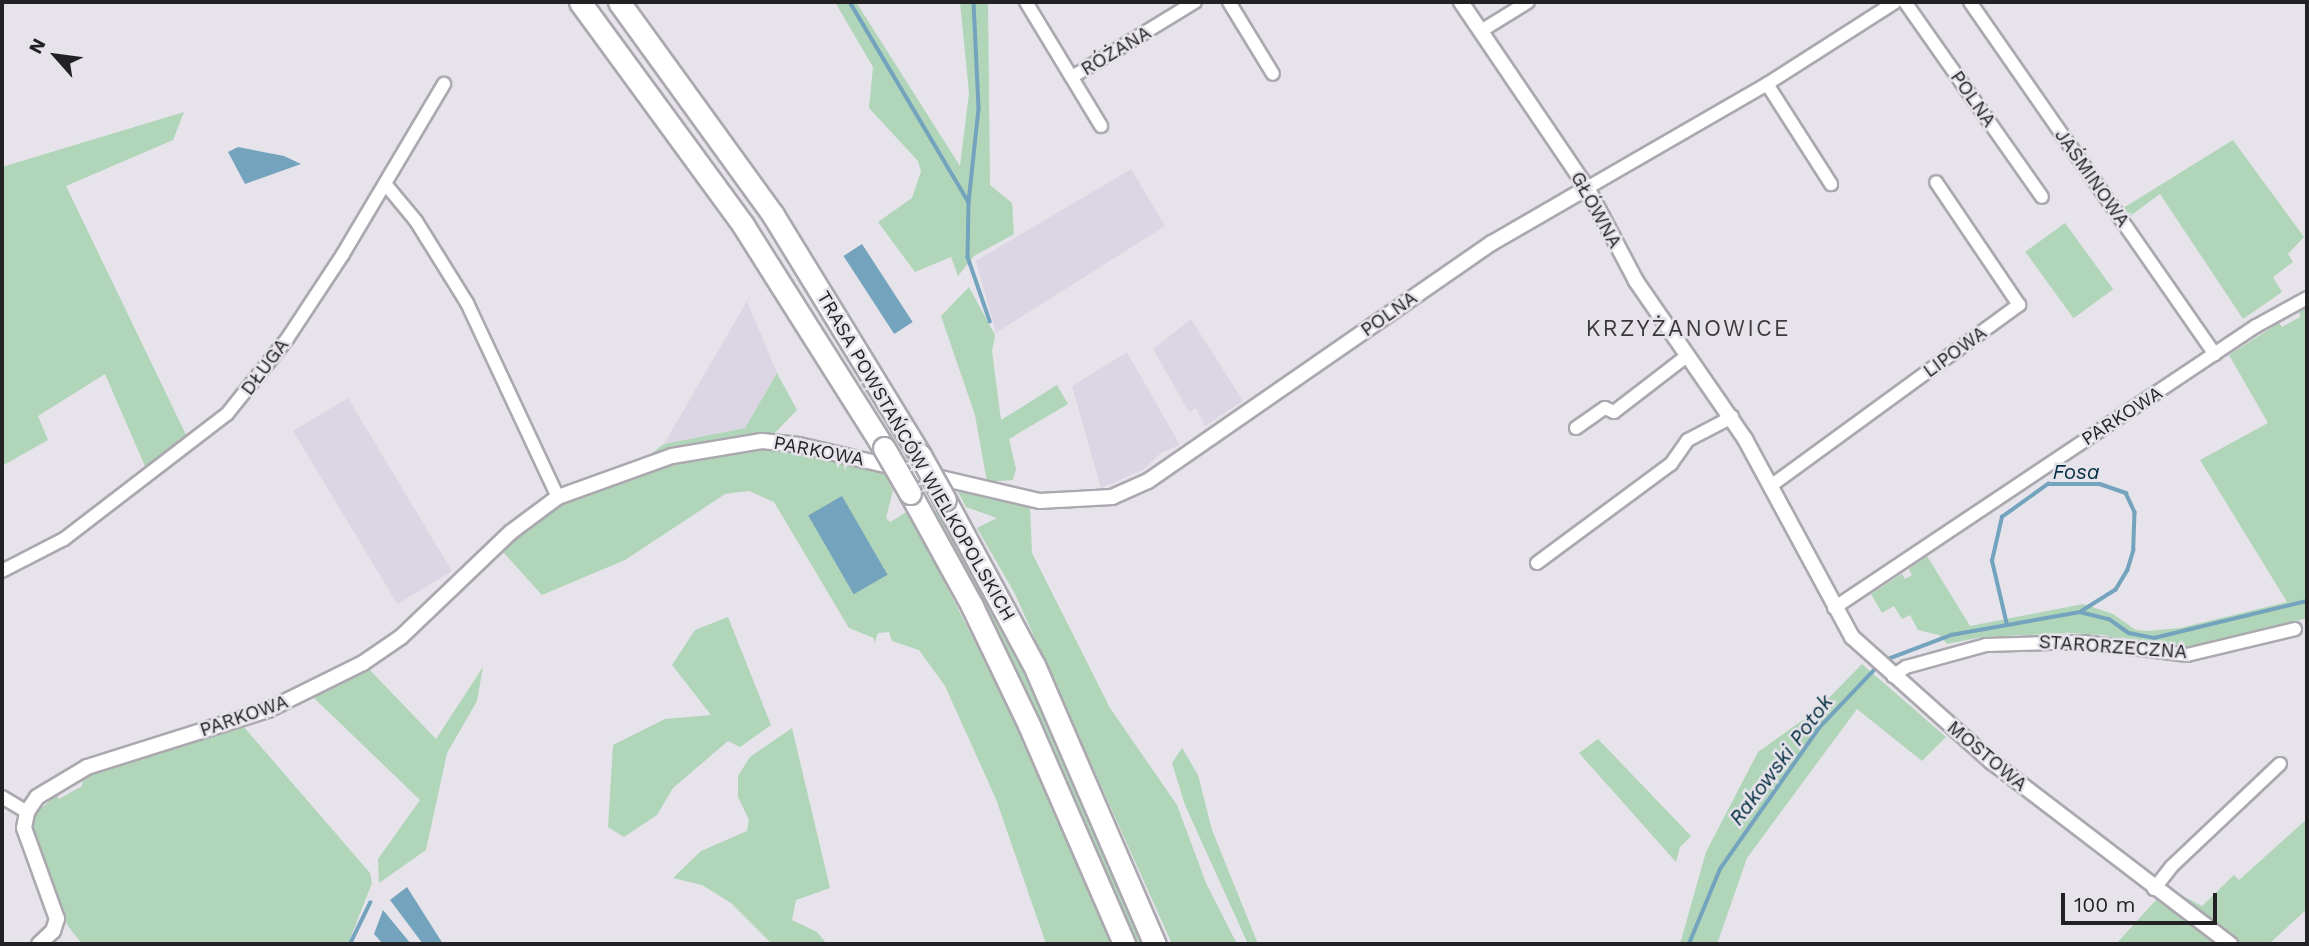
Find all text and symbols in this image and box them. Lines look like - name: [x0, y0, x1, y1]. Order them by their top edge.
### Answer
- north arrow: [21, 21, 91, 91]
- street label: RÓŻANA: [1077, 21, 1155, 81]
- text: N: [24, 34, 50, 58]
- street label: POLNA: [1945, 66, 2001, 132]
- street label: JAŚMINOWA: [2050, 124, 2134, 232]
- street label: GŁÓWNA: [1566, 168, 1626, 252]
- street label: TRASA POWSTAŃCÓW WIELKOPOLSKICH: [811, 286, 1021, 626]
- street label: POLNA: [1356, 286, 1422, 342]
- district label: KRZYŻANOWICE: [1587, 315, 1789, 343]
- street label: LIPOWA: [1919, 321, 1991, 383]
- street label: DŁUGA: [236, 334, 294, 400]
- street label: PARKOWA: [2077, 381, 2167, 451]
- street label: PARKOWA: [772, 431, 866, 471]
- water label: Fosa: [2052, 459, 2100, 485]
- street label: STARORZECZNA: [2038, 630, 2188, 664]
- street label: PARKOWA: [197, 690, 291, 742]
- water label: Rakowski Potok: [1724, 690, 1838, 830]
- street label: MOSTOWA: [1942, 716, 2032, 796]
- scale bar: [2064, 880, 2220, 924]
- text: 100 m: [2074, 892, 2136, 917]

